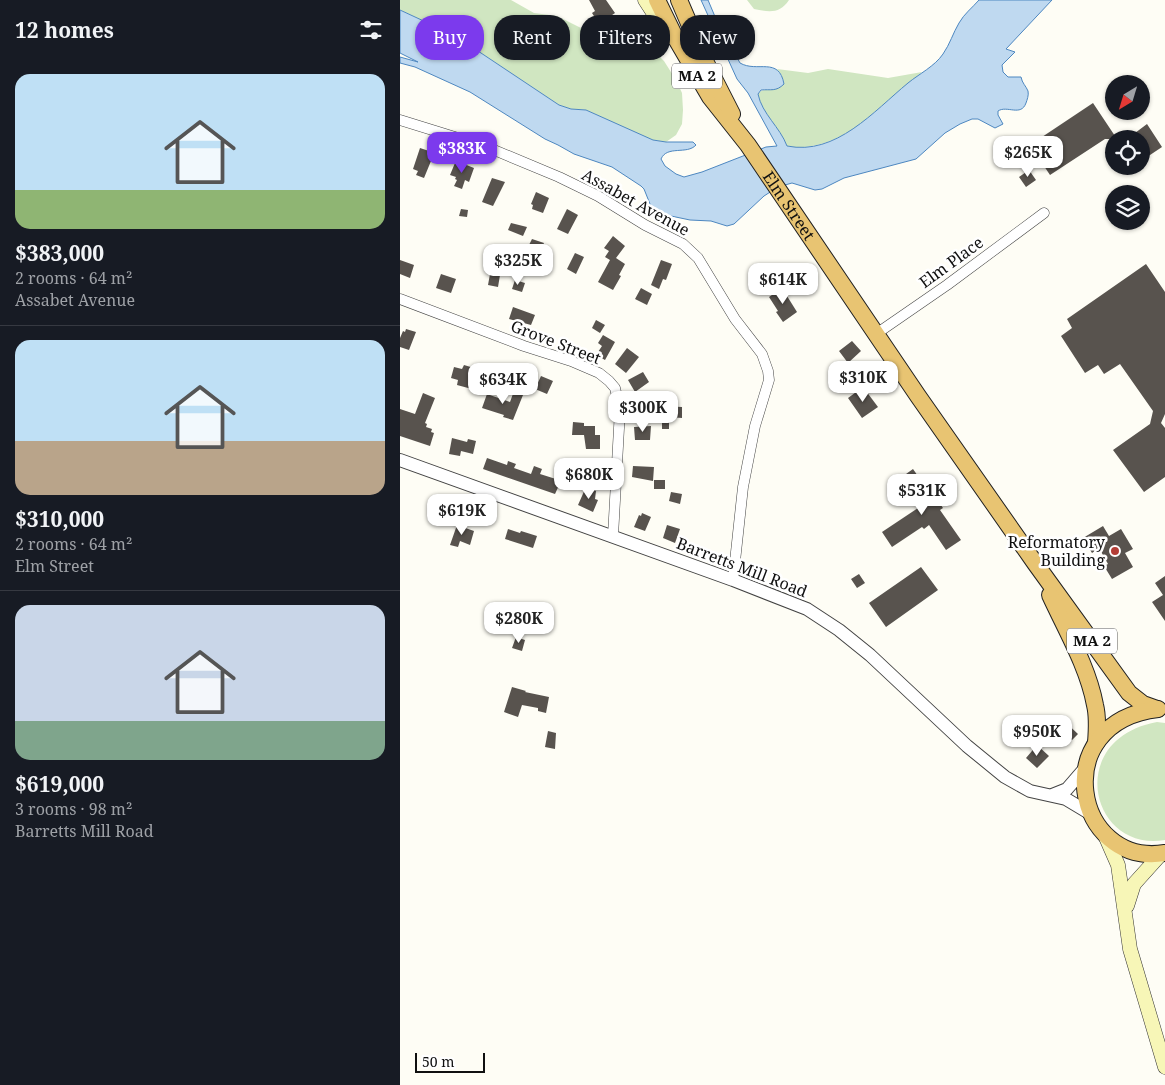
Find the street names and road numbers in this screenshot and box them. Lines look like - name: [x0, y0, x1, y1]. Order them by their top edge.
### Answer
- road number: MA 2: [672, 64, 722, 88]
- street label: Assabet Avenue: [578, 163, 694, 241]
- street label: Elm Street: [758, 167, 820, 245]
- street label: Elm Place: [914, 231, 988, 293]
- street label: Grove Street: [508, 315, 605, 369]
- street label: Barretts Mill Road: [673, 532, 811, 602]
- road number: MA 2: [1067, 628, 1117, 654]

